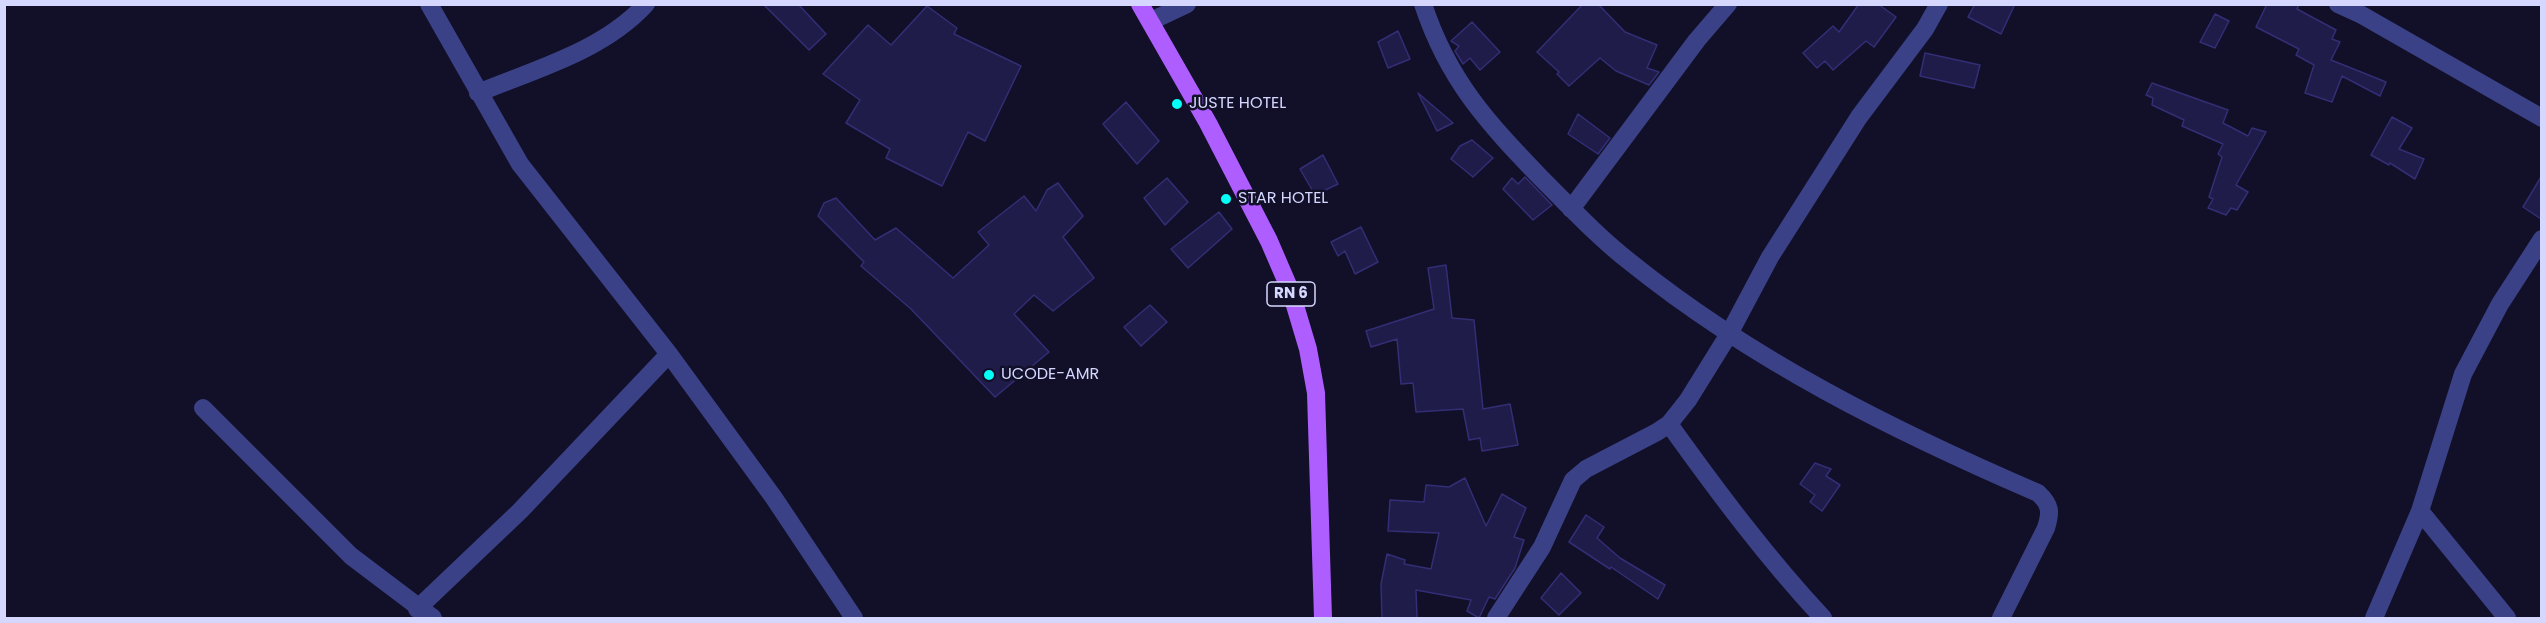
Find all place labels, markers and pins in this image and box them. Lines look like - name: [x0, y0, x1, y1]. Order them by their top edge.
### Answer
- place label: JUSTE HOTEL: [1189, 94, 1286, 114]
- marker: JUSTE HOTEL: [1170, 97, 1184, 111]
- place label: STAR HOTEL: [1238, 189, 1328, 209]
- marker: STAR HOTEL: [1219, 192, 1233, 206]
- place label: UCODE-AMR: [1001, 365, 1099, 385]
- marker: UCODE-AMR: [982, 368, 996, 382]

